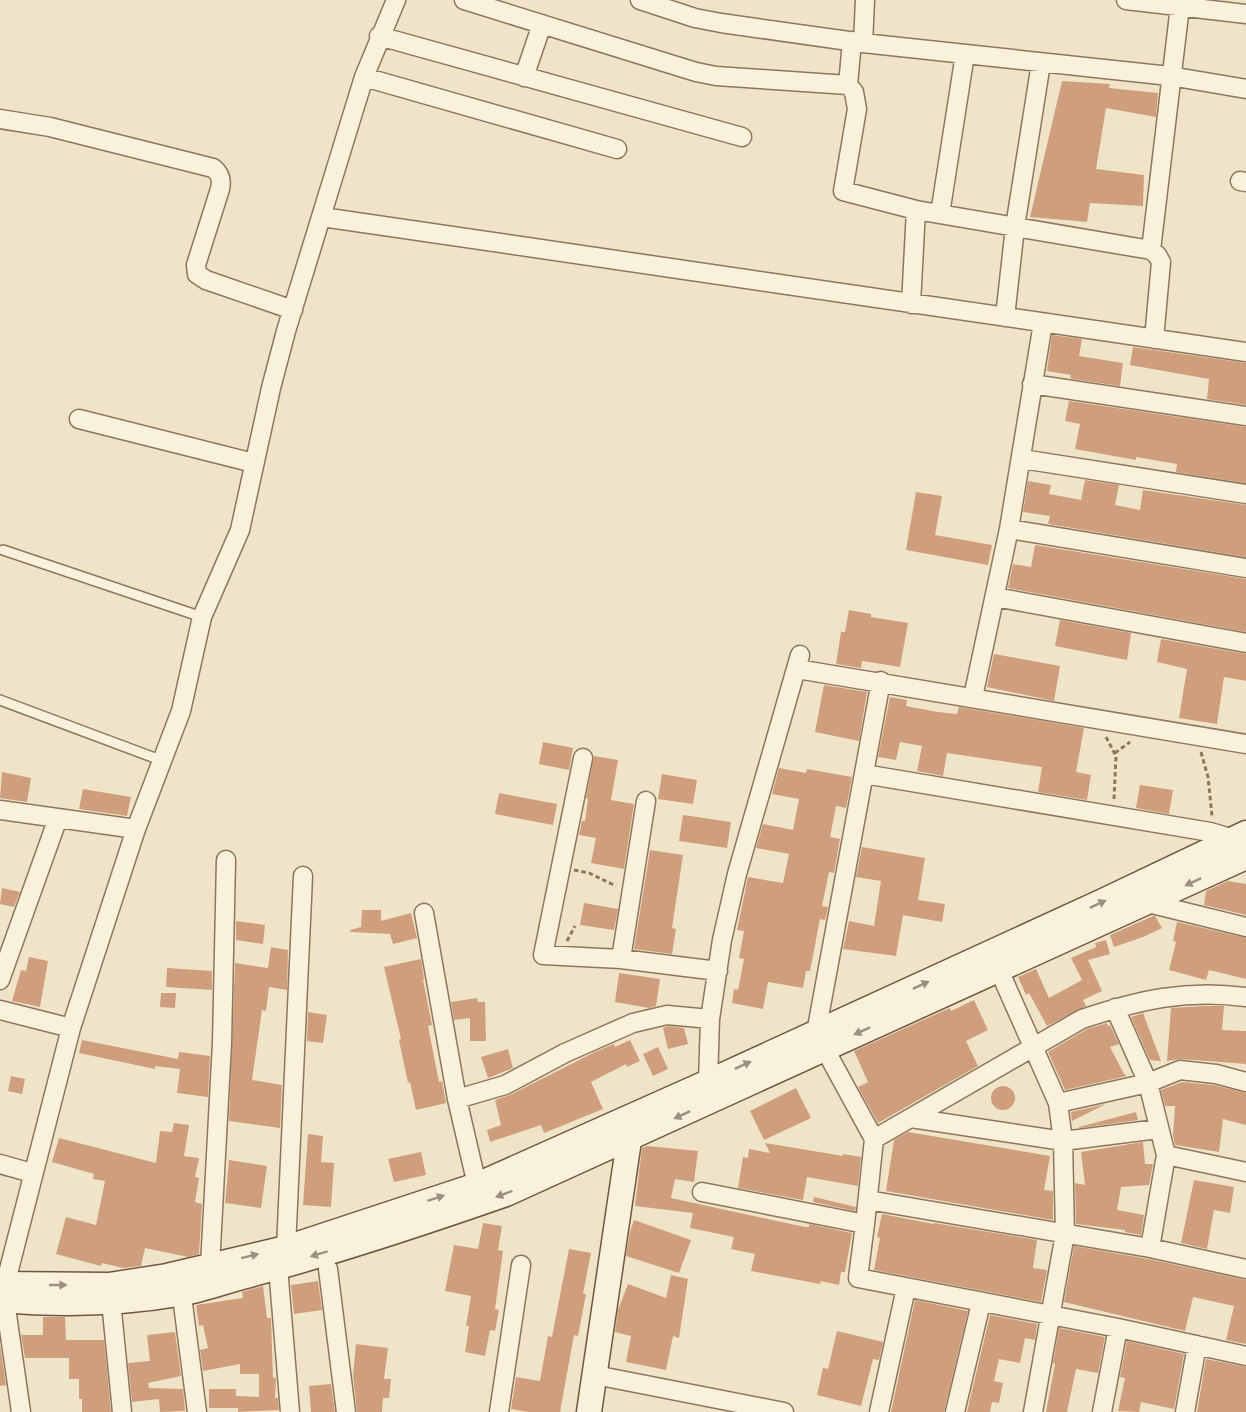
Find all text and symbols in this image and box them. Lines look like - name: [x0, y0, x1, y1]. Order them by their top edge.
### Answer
- one-way arrow: [1184, 877, 1202, 887]
- one-way arrow: [1089, 898, 1107, 908]
- one-way arrow: [912, 980, 929, 989]
- one-way arrow: [853, 1026, 871, 1036]
- one-way arrow: [735, 1061, 752, 1070]
- one-way arrow: [674, 1110, 691, 1119]
- one-way arrow: [495, 1190, 513, 1199]
- one-way arrow: [428, 1193, 446, 1202]
- one-way arrow: [310, 1250, 328, 1260]
- one-way arrow: [241, 1251, 260, 1260]
- one-way arrow: [49, 1280, 68, 1290]

